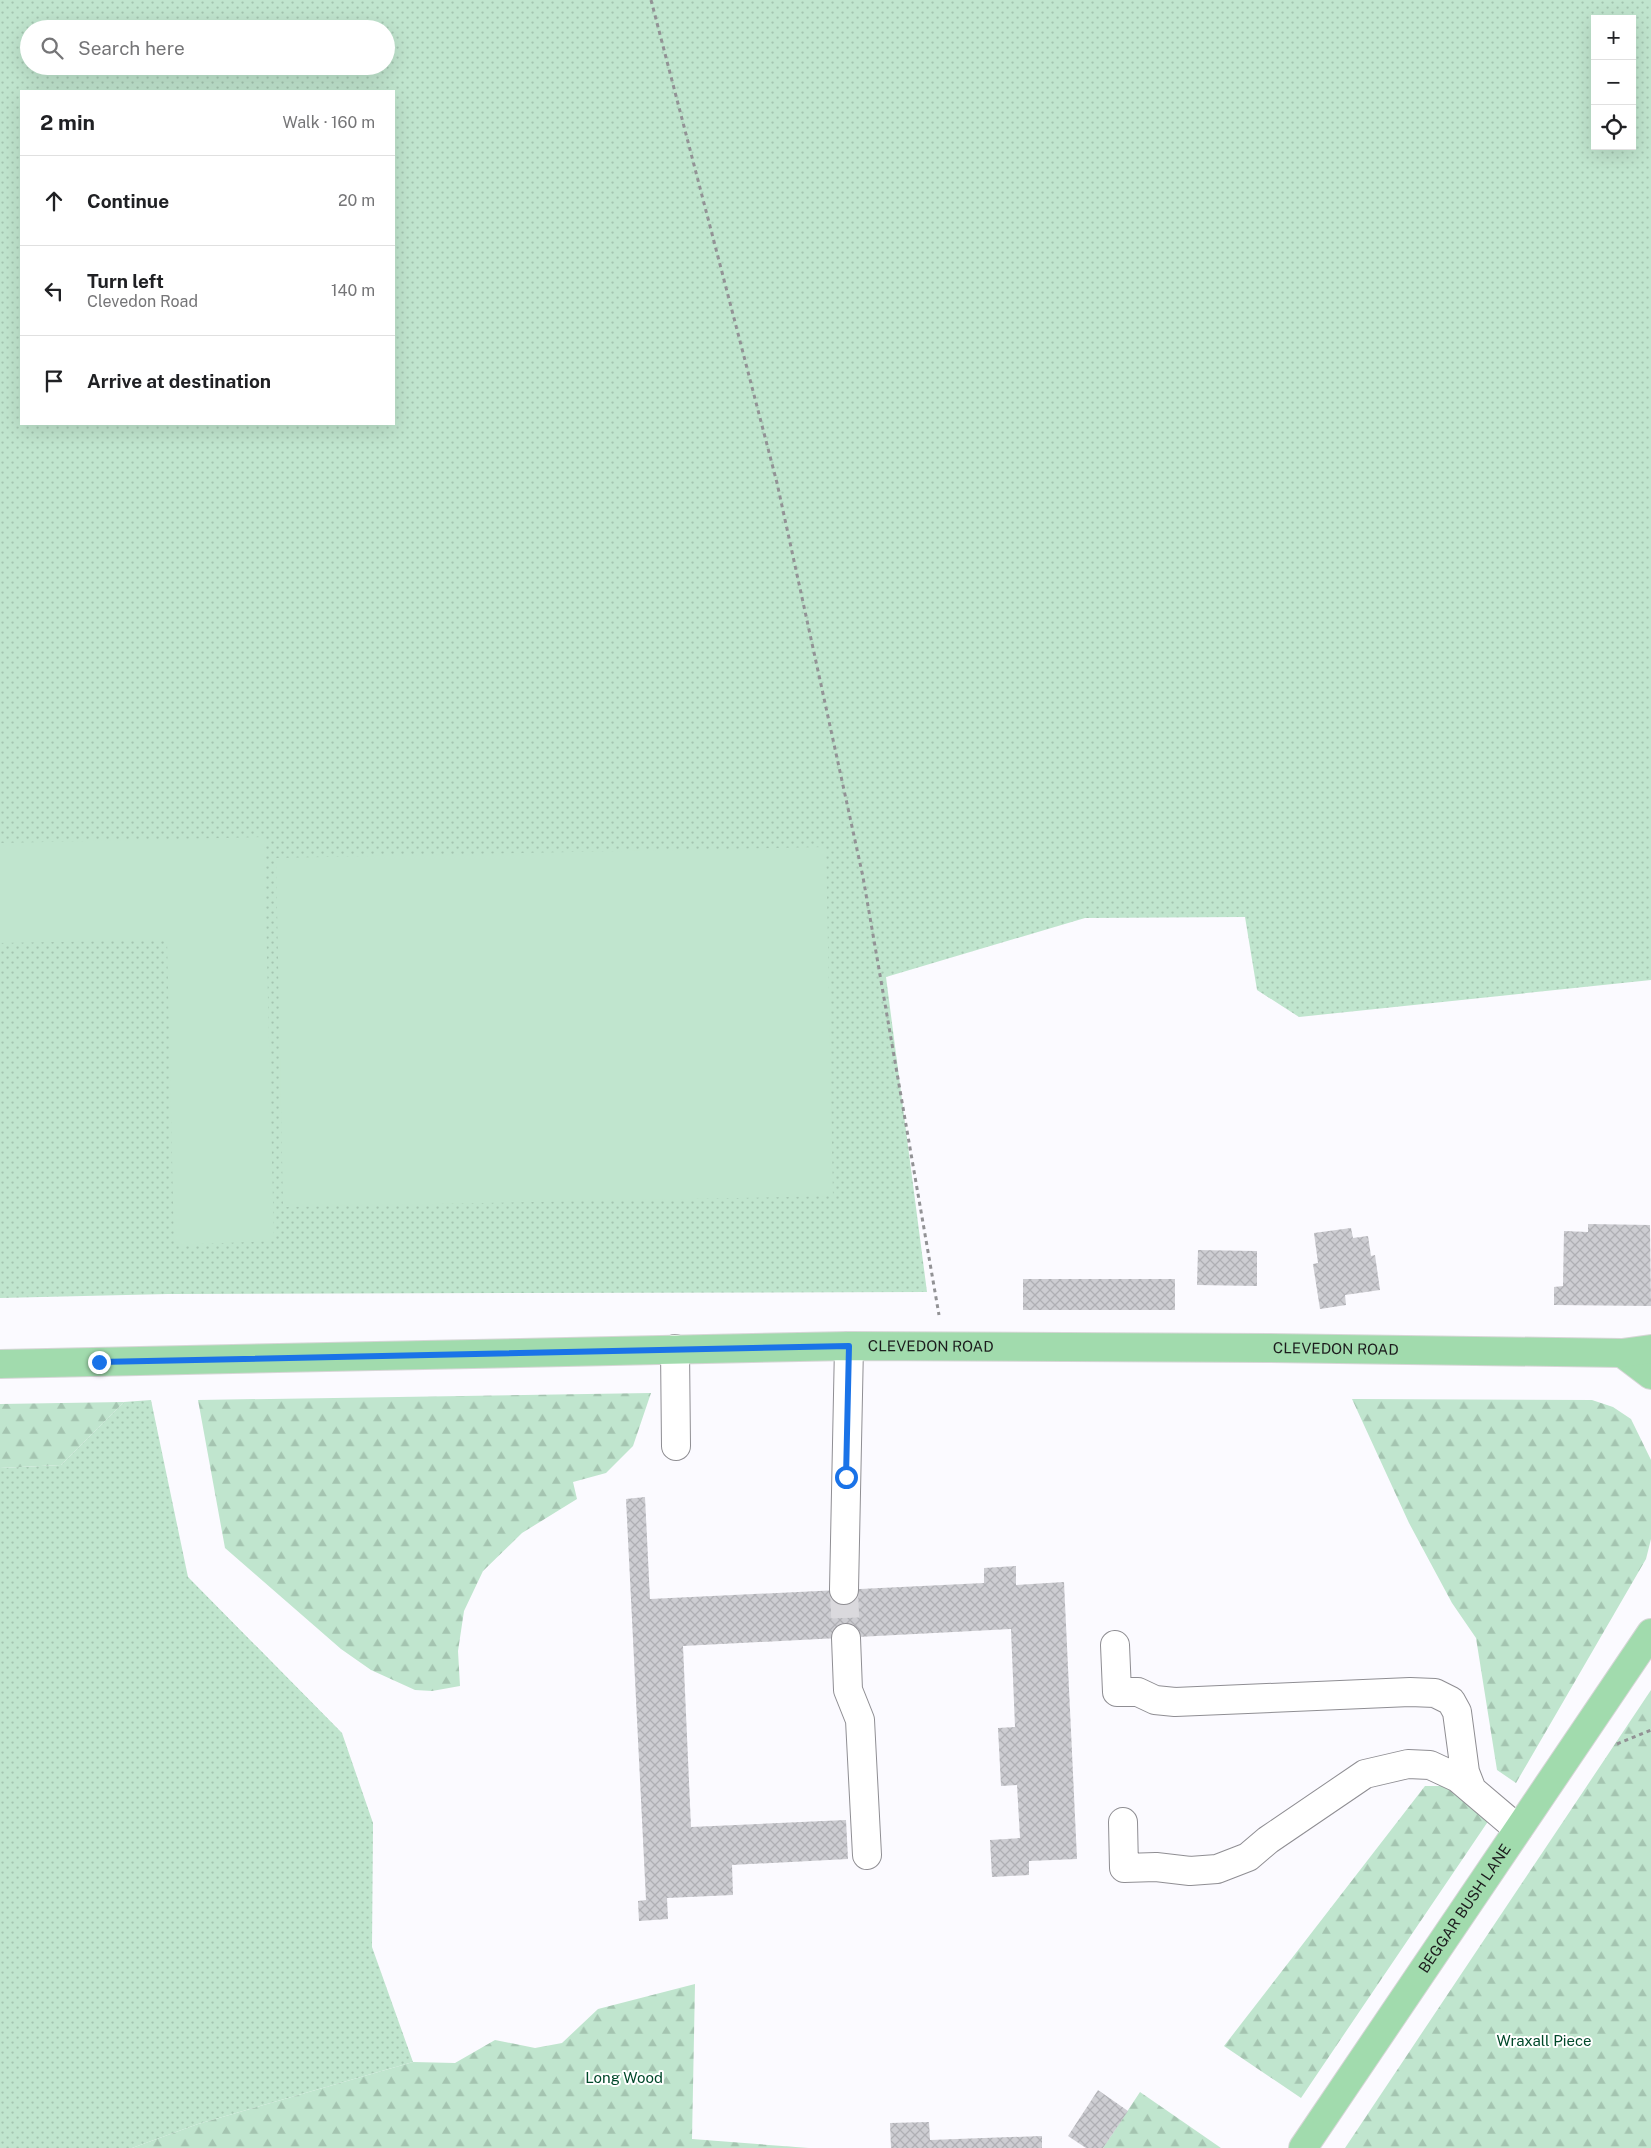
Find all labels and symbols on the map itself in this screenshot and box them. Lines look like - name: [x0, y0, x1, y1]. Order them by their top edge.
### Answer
- street label: CLEVEDON ROAD: [868, 1337, 994, 1355]
- street label: CLEVEDON ROAD: [1273, 1339, 1399, 1358]
- route end: [88, 1351, 111, 1374]
- route start: [835, 1466, 858, 1489]
- street label: BEGGAR BUSH LANE: [1415, 1841, 1514, 1976]
- park label: Wraxall Piece: [1496, 2032, 1592, 2049]
- park label: Long Wood: [585, 2069, 663, 2086]

